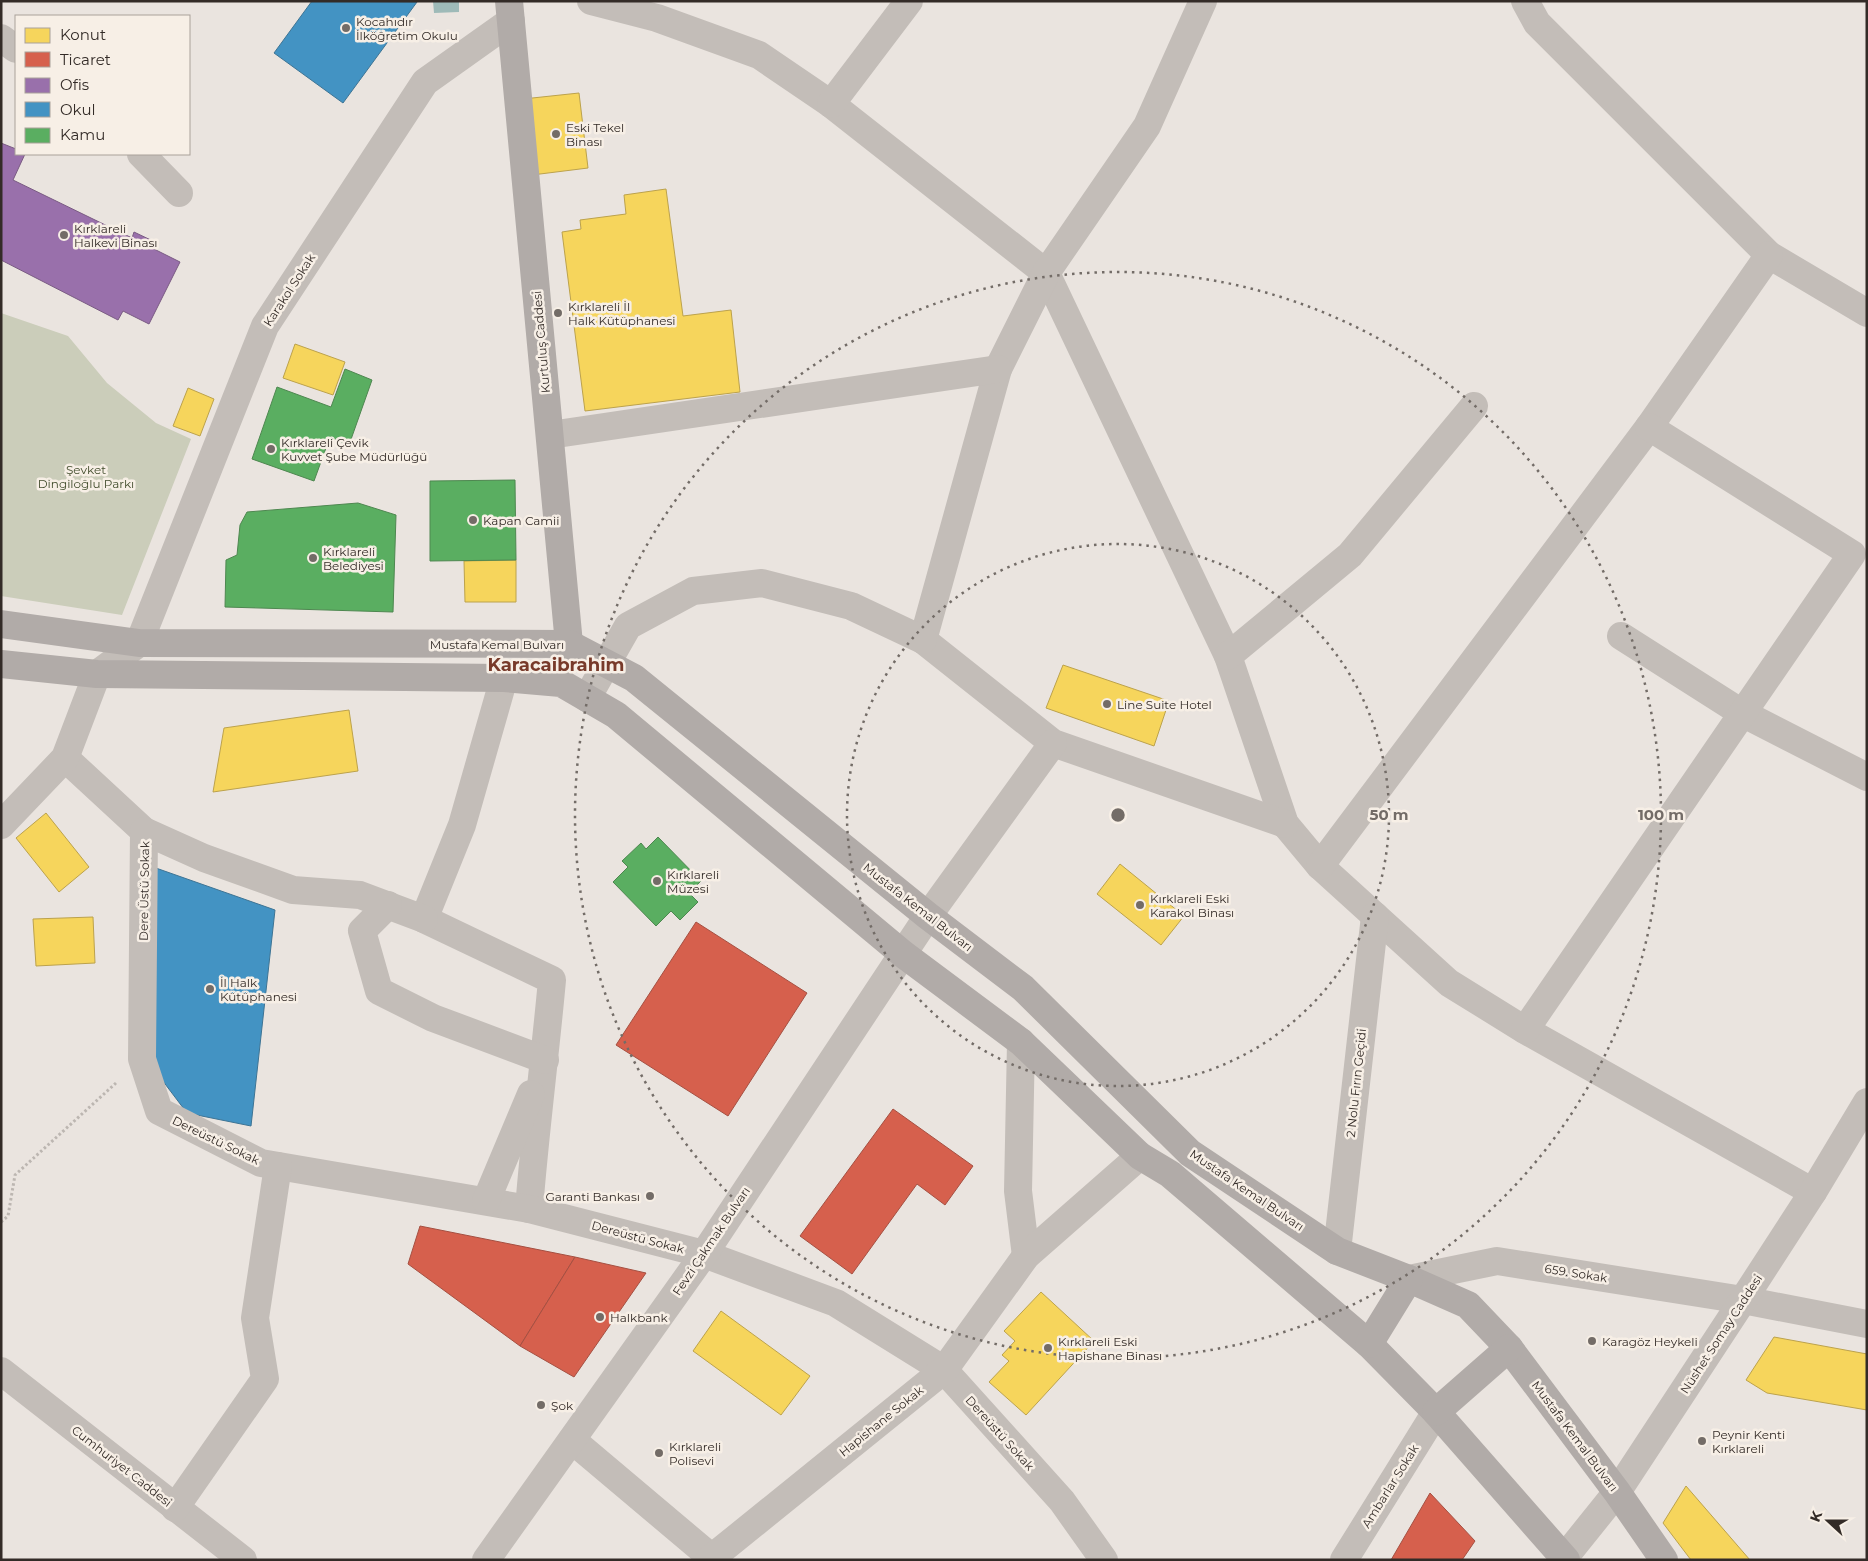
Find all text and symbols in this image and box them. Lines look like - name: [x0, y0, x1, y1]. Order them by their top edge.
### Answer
- place label: Kocahıdır İlköğretim Okulu: [356, 14, 458, 43]
- legend: [15, 15, 190, 155]
- marker: Kocahıdır İlköğretim Okulu: [340, 22, 352, 34]
- text: Konut: [60, 25, 106, 44]
- text: Ticaret: [60, 50, 111, 69]
- text: Ofis: [60, 75, 89, 94]
- text: Okul: [60, 100, 96, 119]
- place label: Eski Tekel Binası: [566, 120, 624, 149]
- text: Kamu: [60, 125, 105, 144]
- marker: Eski Tekel Binası: [550, 128, 562, 140]
- place label: Kırklareli Halkevi Binası: [74, 221, 158, 250]
- marker: Kırklareli Halkevi Binası: [58, 229, 70, 241]
- street label: Karakol Sokak: [260, 250, 319, 329]
- street label: Kurtuluş Caddesi: [529, 290, 553, 394]
- place label: Kırklareli İl Halk Kütüphanesi: [568, 299, 675, 328]
- marker: Kırklareli İl Halk Kütüphanesi: [552, 307, 564, 319]
- place label: Kırklareli Çevik Kuvvet Şube Müdürlüğü: [281, 435, 427, 464]
- marker: Kırklareli Çevik Kuvvet Şube Müdürlüğü: [265, 443, 277, 455]
- park label: Şevket Dingiloğlu Parkı: [38, 462, 134, 491]
- place label: Kapan Camii: [483, 513, 560, 528]
- marker: Kapan Camii: [467, 514, 479, 526]
- place label: Kırklareli Belediyesi: [323, 544, 384, 573]
- marker: Kırklareli Belediyesi: [307, 552, 319, 564]
- street label: Mustafa Kemal Bulvarı: [430, 637, 564, 652]
- district label: Karacaibrahim: [488, 654, 624, 676]
- place label: Line Suite Hotel: [1117, 697, 1212, 712]
- marker: Line Suite Hotel: [1101, 698, 1113, 710]
- text: 50 m: [1369, 805, 1409, 824]
- text: 100 m: [1638, 805, 1684, 824]
- centre of rings: [1109, 806, 1127, 824]
- street label: Dere Üstü Sokak: [136, 840, 152, 941]
- street label: Mustafa Kemal Bulvarı: [860, 860, 976, 954]
- place label: Kırklareli Müzesi: [667, 867, 719, 896]
- marker: Kırklareli Müzesi: [651, 875, 663, 887]
- place label: Kırklareli Eski Karakol Binası: [1150, 891, 1234, 920]
- marker: Kırklareli Eski Karakol Binası: [1134, 899, 1146, 911]
- place label: İl Halk Kütüphanesi: [220, 975, 297, 1004]
- marker: İl Halk Kütüphanesi: [204, 983, 216, 995]
- street label: 2 Nolu Fırın Geçidi: [1343, 1028, 1369, 1138]
- street label: Dereüstü Sokak: [170, 1112, 263, 1168]
- street label: Mustafa Kemal Bulvarı: [1187, 1146, 1307, 1234]
- street label: Fevzi Çakmak Bulvarı: [669, 1184, 753, 1298]
- place label: Garanti Bankası: [545, 1189, 640, 1204]
- marker: Garanti Bankası: [644, 1190, 656, 1202]
- street label: Dereüstü Sokak: [590, 1217, 687, 1257]
- street label: 659. Sokak: [1544, 1261, 1609, 1285]
- street label: Nüshet Somay Caddesi: [1677, 1272, 1765, 1396]
- place label: Halkbank: [610, 1310, 669, 1325]
- marker: Halkbank: [594, 1311, 606, 1323]
- place label: Kırklareli Eski Hapishane Binası: [1058, 1334, 1162, 1363]
- place label: Karagöz Heykeli: [1602, 1334, 1698, 1349]
- marker: Karagöz Heykeli: [1586, 1335, 1598, 1347]
- marker: Kırklareli Eski Hapishane Binası: [1042, 1342, 1054, 1354]
- street label: Mustafa Kemal Bulvarı: [1529, 1378, 1621, 1494]
- street label: Hapishane Sokak: [836, 1382, 927, 1460]
- street label: Dereüstü Sokak: [963, 1393, 1038, 1474]
- place label: Şok: [551, 1398, 574, 1413]
- marker: Şok: [535, 1399, 547, 1411]
- street label: Cumhuriyet Caddesi: [69, 1422, 175, 1510]
- place label: Peynir Kenti Kırklareli: [1712, 1427, 1785, 1456]
- marker: Peynir Kenti Kırklareli: [1696, 1435, 1708, 1447]
- place label: Kırklareli Polisevi: [669, 1439, 721, 1468]
- street label: Ambarlar Sokak: [1358, 1441, 1422, 1531]
- marker: Kırklareli Polisevi: [653, 1447, 665, 1459]
- north arrow: [1803, 1496, 1853, 1546]
- text: K: [1806, 1508, 1826, 1524]

